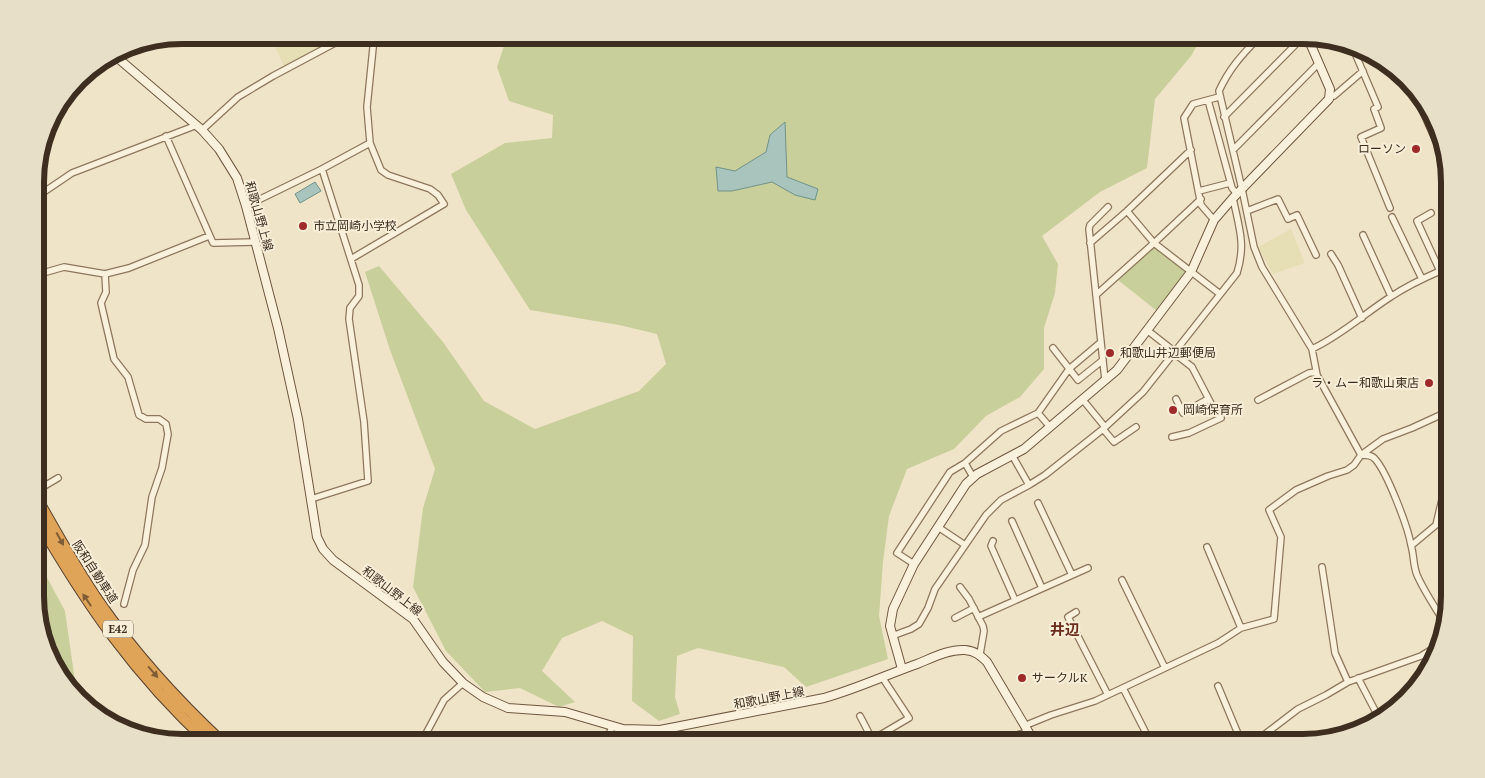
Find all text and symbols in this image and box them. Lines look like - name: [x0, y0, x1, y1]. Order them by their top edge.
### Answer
- place label: ローソン: [1358, 141, 1406, 156]
- marker: ローソン: [1410, 143, 1422, 155]
- street label: 和歌山野上線: [242, 179, 277, 253]
- place label: 市立岡崎小学校: [313, 218, 397, 233]
- marker: 市立岡崎小学校: [297, 220, 309, 232]
- place label: 和歌山井辺郵便局: [1120, 345, 1216, 360]
- marker: 和歌山井辺郵便局: [1104, 347, 1116, 359]
- place label: ラ・ムー和歌山東店: [1311, 375, 1419, 390]
- marker: ラ・ムー和歌山東店: [1423, 377, 1435, 389]
- place label: 岡崎保育所: [1183, 402, 1243, 417]
- marker: 岡崎保育所: [1167, 404, 1179, 416]
- one-way arrow: [56, 532, 64, 547]
- street label: 阪和自動車道: [70, 537, 121, 606]
- street label: 和歌山野上線: [359, 563, 425, 619]
- one-way arrow: [82, 593, 91, 607]
- district label: 井辺: [1050, 619, 1080, 639]
- road number: E42: [103, 620, 133, 638]
- one-way arrow: [147, 666, 158, 678]
- place label: サークルK: [1032, 670, 1088, 685]
- marker: サークルK: [1016, 672, 1028, 684]
- street label: 和歌山野上線: [732, 683, 806, 712]

